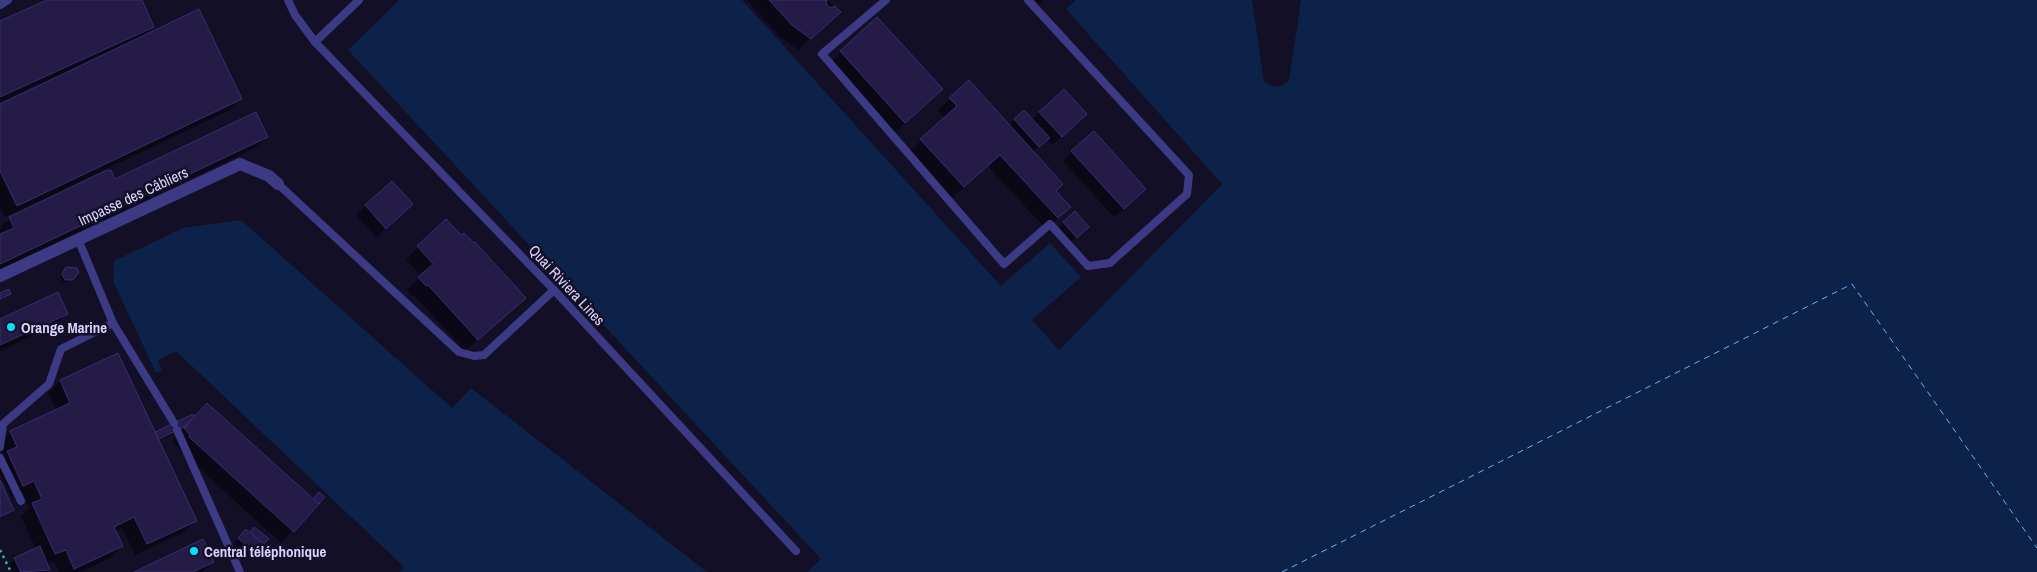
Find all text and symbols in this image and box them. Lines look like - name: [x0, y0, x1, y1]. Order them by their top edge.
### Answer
- street label: Impasse des Câbliers: [75, 161, 191, 231]
- street label: Quai Riviera Lines: [524, 240, 610, 330]
- place label: Orange Marine: [21, 317, 107, 338]
- marker: Orange Marine: [5, 321, 17, 333]
- place label: Central téléphonique: [204, 541, 327, 562]
- marker: Central téléphonique: [188, 545, 200, 557]

